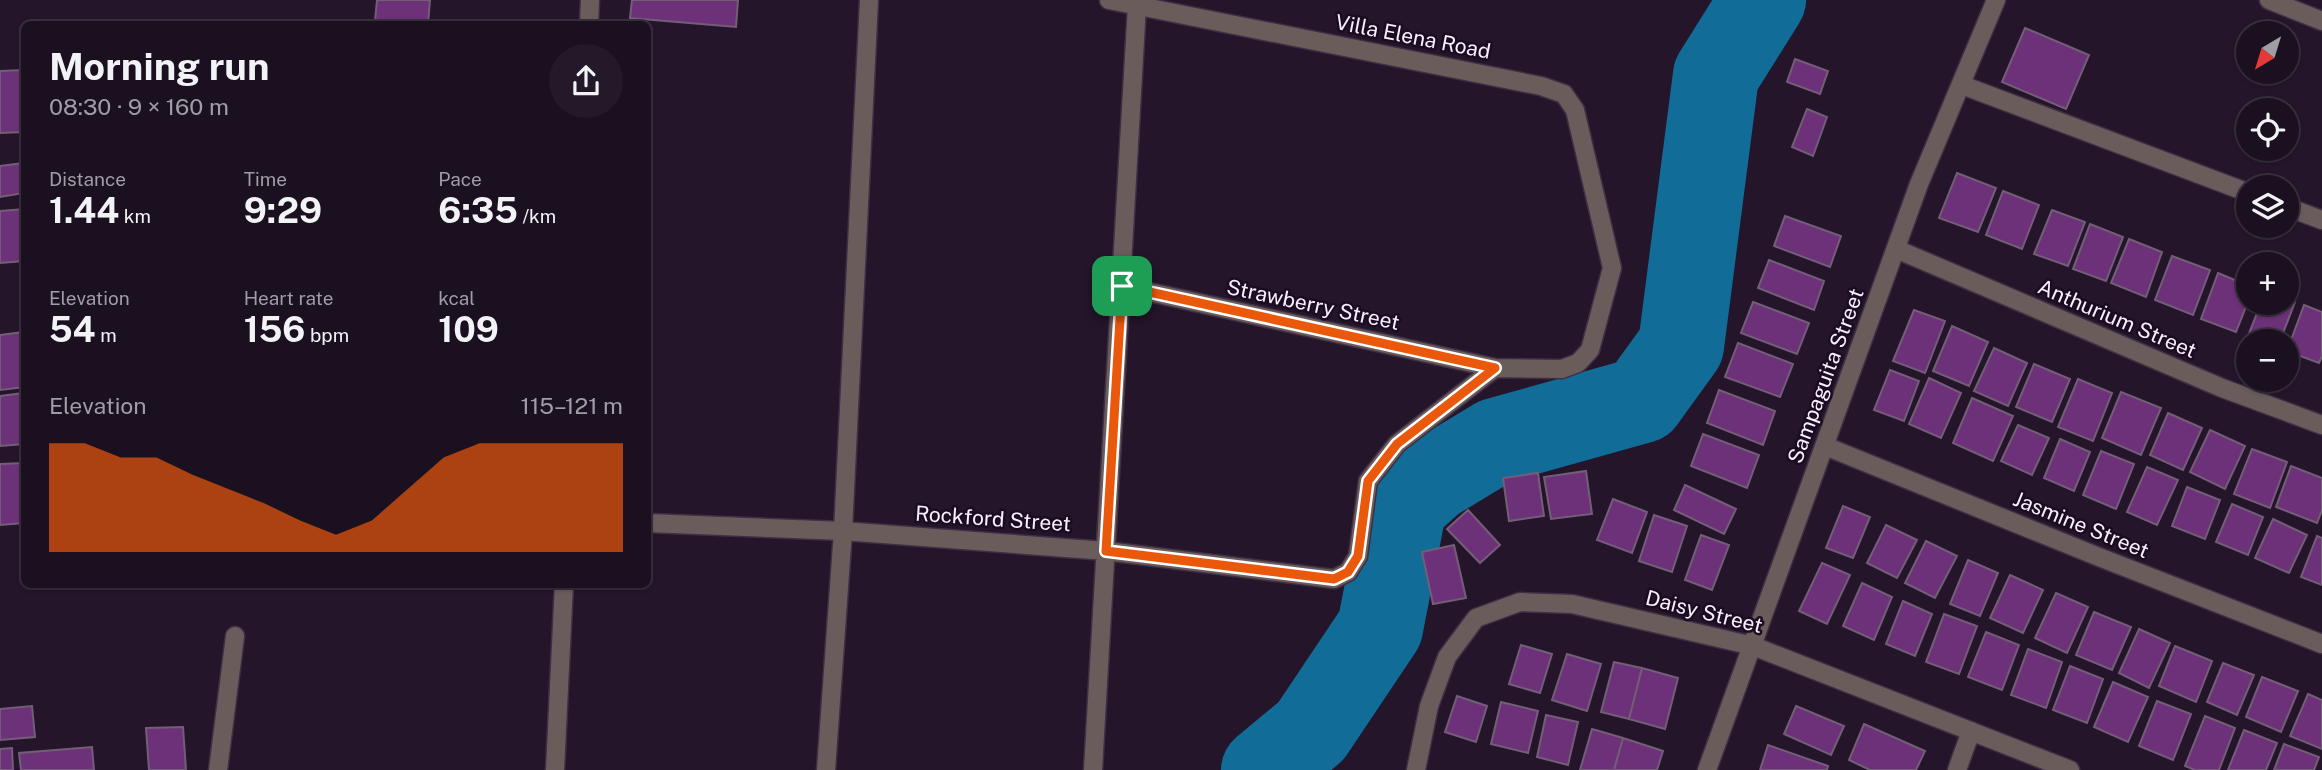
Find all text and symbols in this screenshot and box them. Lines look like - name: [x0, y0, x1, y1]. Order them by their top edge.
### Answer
- street label: Villa Elena Road: [1333, 9, 1493, 64]
- north arrow: [2236, 21, 2300, 84]
- map controls: [2236, 21, 2299, 392]
- text: Morning run: [49, 44, 270, 89]
- button: share: [549, 44, 623, 118]
- text: 08:30 · 9 × 160 m: [49, 93, 229, 120]
- button: locate: [2236, 98, 2299, 161]
- text: Distance: [49, 168, 126, 190]
- text: Time: [244, 168, 287, 190]
- text: Pace: [438, 168, 482, 190]
- button: layers: [2236, 175, 2299, 238]
- text: 1.44: [49, 190, 119, 231]
- text: 9:29: [244, 190, 322, 231]
- text: 6:35: [438, 190, 518, 231]
- text: km: [119, 205, 151, 227]
- text: /km: [518, 205, 556, 227]
- button: +: [2236, 252, 2299, 315]
- pin: [1092, 256, 1152, 316]
- icon: arrive: [1103, 267, 1141, 305]
- street label: Strawberry Street: [1224, 274, 1402, 335]
- street label: Anthurium Street: [2034, 274, 2200, 363]
- street label: Sampaguita Street: [1782, 285, 1869, 467]
- text: Elevation: [49, 287, 130, 309]
- text: Heart rate: [244, 287, 333, 309]
- text: kcal: [438, 287, 475, 309]
- text: 54: [49, 309, 96, 350]
- text: 156: [244, 309, 305, 350]
- text: 109: [438, 309, 499, 350]
- text: m: [96, 324, 117, 346]
- text: bpm: [305, 324, 349, 346]
- button: −: [2236, 329, 2299, 392]
- text: Elevation: [49, 392, 147, 419]
- text: 115–121 m: [521, 392, 623, 419]
- street label: Jasmine Street: [2010, 486, 2153, 563]
- street label: Rockford Street: [914, 501, 1072, 536]
- street label: Daisy Street: [1643, 585, 1765, 638]

